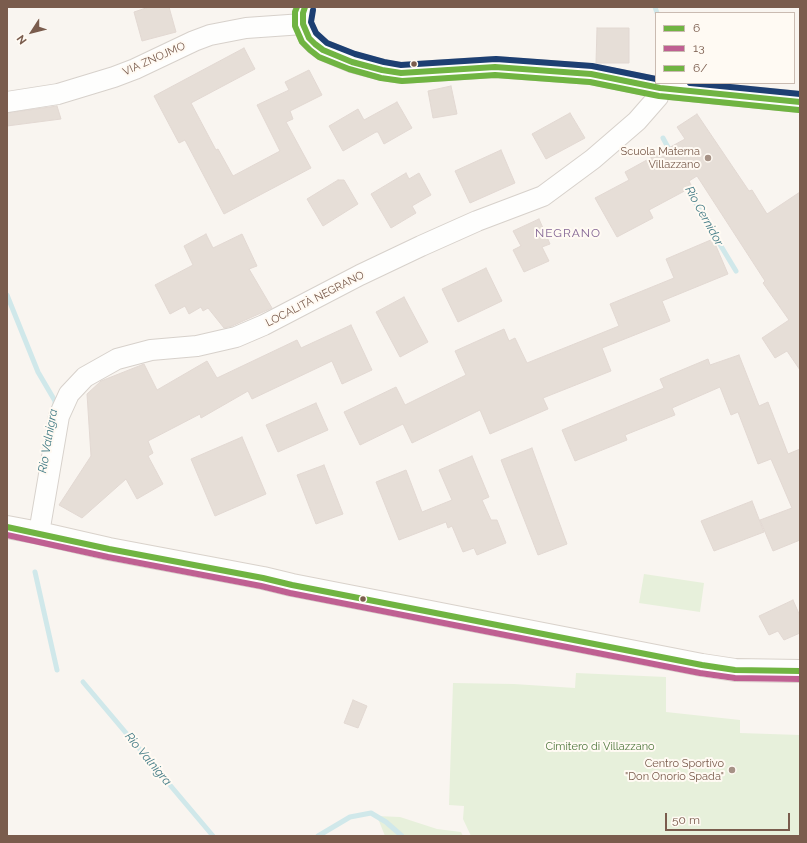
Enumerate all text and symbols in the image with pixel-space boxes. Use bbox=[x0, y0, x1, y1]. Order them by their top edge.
north arrow bbox=[12, 12, 52, 52]
legend bbox=[655, 12, 795, 84]
text: 6 bbox=[693, 21, 700, 35]
text: N bbox=[14, 32, 30, 47]
street label: VIA ZNOJMO bbox=[121, 39, 187, 79]
text: 13 bbox=[693, 41, 705, 55]
unlabelled marker bbox=[409, 59, 419, 69]
text: 6/ bbox=[693, 61, 707, 75]
place label: Scuola Materna Villazzano bbox=[621, 145, 700, 171]
marker: Scuola Materna Villazzano bbox=[703, 153, 713, 163]
water label: Rio Cernidor bbox=[682, 184, 726, 248]
district label: NEGRANO bbox=[535, 226, 601, 240]
street label: LOCALITÀ NEGRANO bbox=[264, 268, 366, 330]
water label: Rio Valnigra bbox=[35, 408, 61, 474]
unlabelled marker bbox=[358, 594, 368, 604]
water label: Rio Valnigra bbox=[122, 730, 174, 788]
park label: Cimitero di Villazzano bbox=[545, 740, 655, 754]
place label: Centro Sportivo "Don Onorio Spada" bbox=[625, 757, 724, 783]
marker: Centro Sportivo "Don Onorio Spada" bbox=[727, 765, 737, 775]
scale bar bbox=[667, 805, 792, 831]
text: 50 m bbox=[672, 813, 700, 827]

